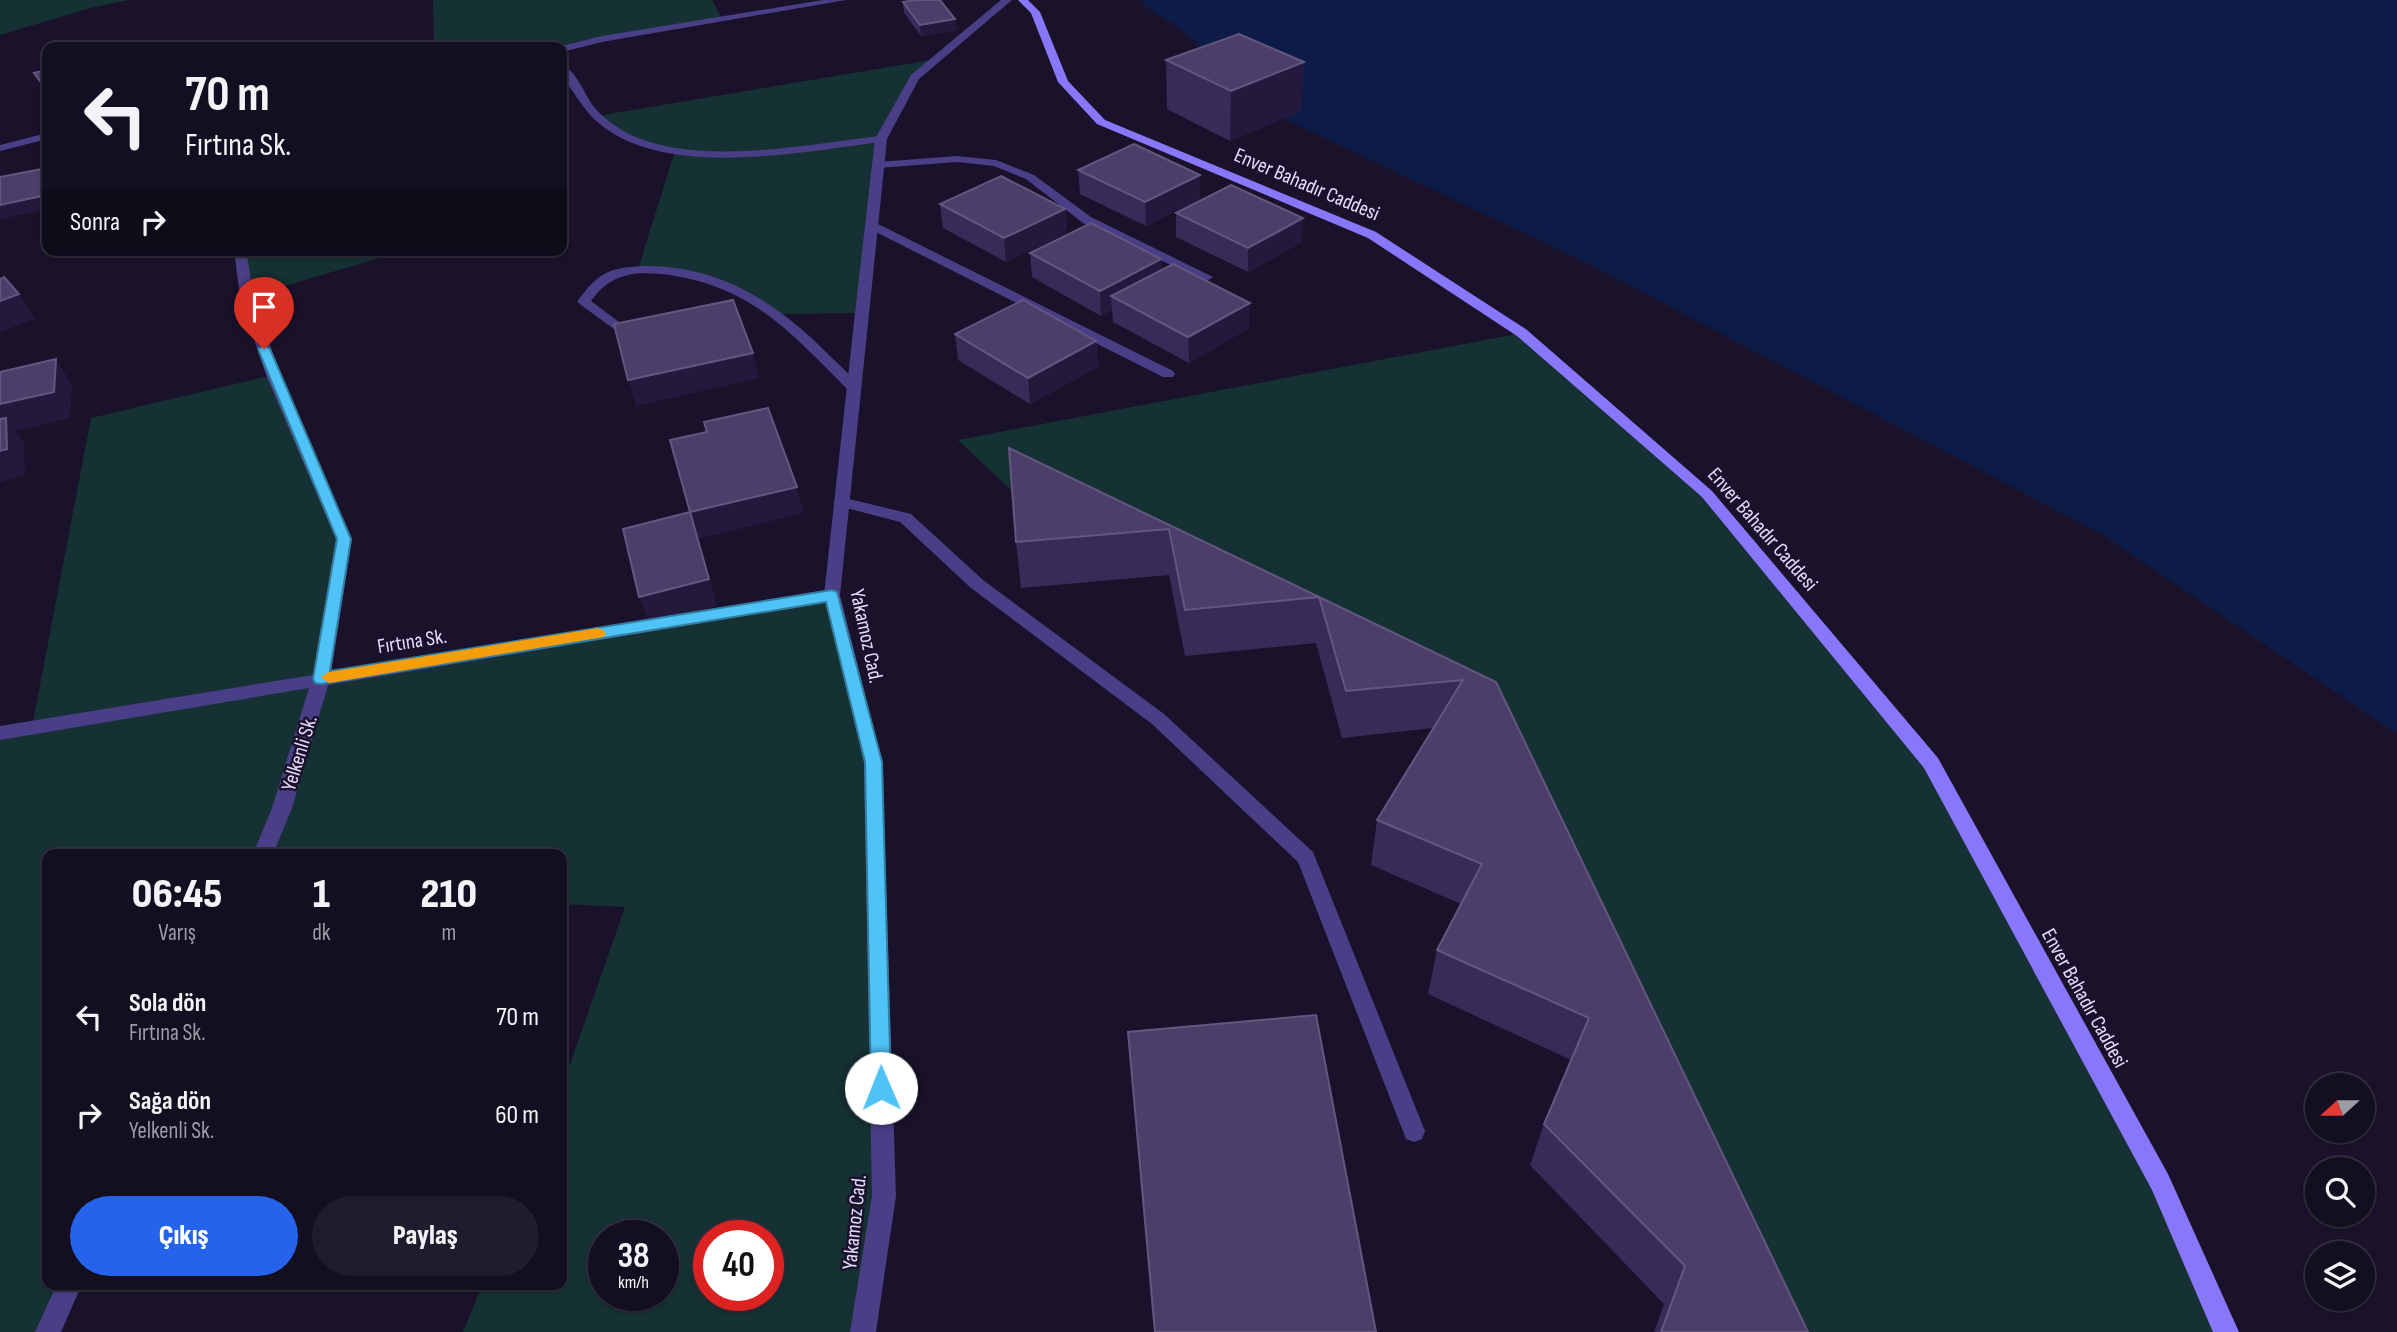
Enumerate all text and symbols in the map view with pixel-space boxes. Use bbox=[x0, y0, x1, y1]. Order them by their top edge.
text: 70 m bbox=[185, 66, 270, 125]
icon: left bbox=[70, 70, 161, 161]
text: Fırtına Sk. bbox=[185, 126, 291, 165]
street label: Enver Bahadır Caddesi bbox=[1230, 143, 1383, 226]
icon: right bbox=[134, 203, 172, 241]
text: Sonra bbox=[70, 207, 120, 238]
pin bbox=[234, 277, 294, 349]
icon: arrive bbox=[245, 288, 283, 326]
street label: Enver Bahadır Caddesi bbox=[1702, 463, 1823, 596]
street label: Yakamoz Cad. bbox=[844, 587, 889, 685]
street label: Fırtına Sk. bbox=[376, 624, 449, 659]
street label: Yelkenli Sk. bbox=[276, 712, 323, 794]
text: 06:45 bbox=[132, 869, 222, 920]
text: 1 bbox=[313, 869, 330, 920]
text: 210 bbox=[420, 869, 477, 920]
text: Varış bbox=[158, 919, 196, 947]
text: dk bbox=[312, 919, 331, 947]
text: m bbox=[441, 919, 456, 947]
street label: Enver Bahadır Caddesi bbox=[2036, 924, 2133, 1072]
text: Sola dön bbox=[129, 988, 206, 1019]
icon: left bbox=[70, 998, 108, 1036]
text: 70 m bbox=[496, 1002, 539, 1033]
text: Fırtına Sk. bbox=[129, 1019, 205, 1047]
position arrow bbox=[844, 1051, 918, 1125]
north arrow bbox=[2305, 1073, 2375, 1143]
map controls bbox=[2305, 1073, 2375, 1311]
text: Sağa dön bbox=[129, 1086, 211, 1117]
icon: right bbox=[70, 1096, 108, 1134]
text: 60 m bbox=[495, 1100, 539, 1131]
text: Yelkenli Sk. bbox=[129, 1117, 214, 1145]
button: search bbox=[2305, 1157, 2375, 1227]
street label: Yakamoz Cad. bbox=[837, 1173, 872, 1271]
button: Çıkış bbox=[70, 1196, 298, 1276]
button: Paylaş bbox=[312, 1196, 539, 1276]
speed limit sign: 40 bbox=[693, 1220, 784, 1311]
text: 38 bbox=[617, 1235, 650, 1278]
button: layers bbox=[2305, 1241, 2375, 1311]
text: km/h bbox=[618, 1272, 649, 1293]

